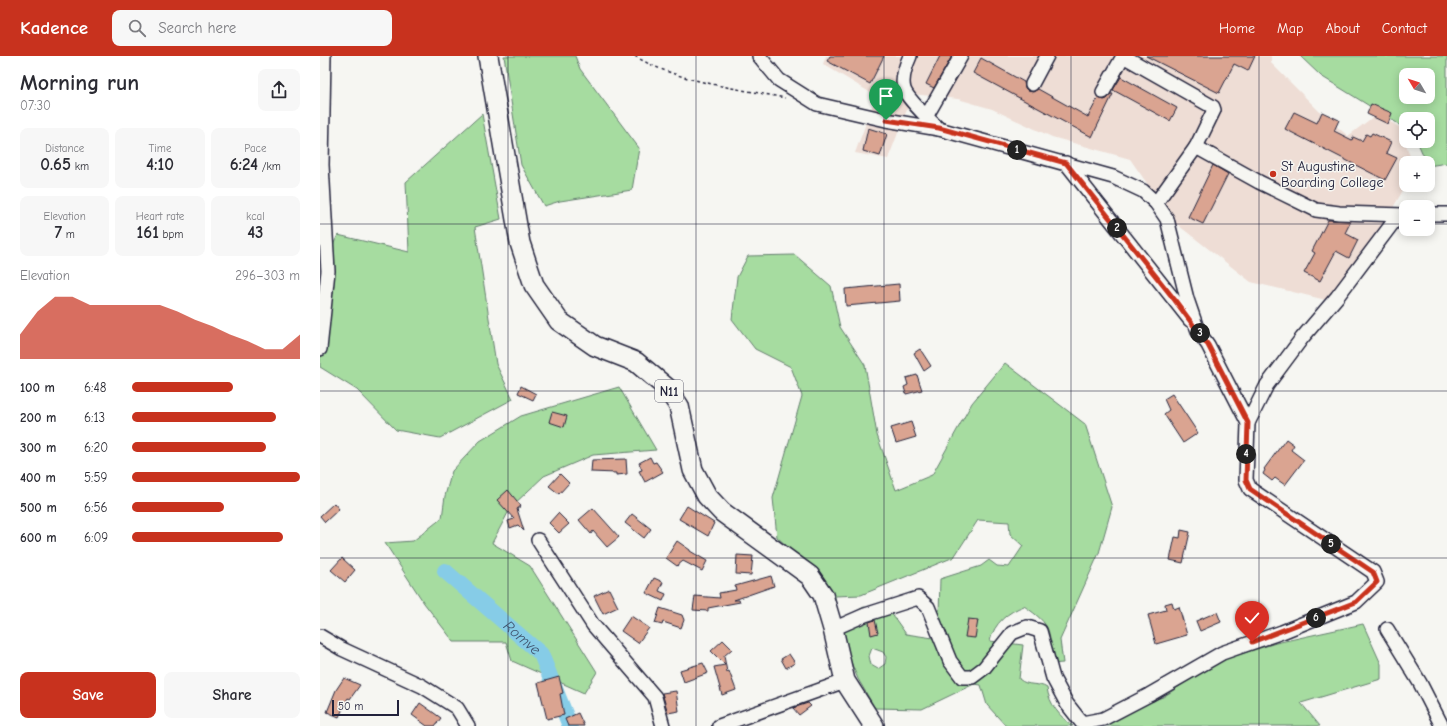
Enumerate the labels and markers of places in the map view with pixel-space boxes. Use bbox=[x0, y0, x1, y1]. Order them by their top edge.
pin bbox=[869, 79, 903, 120]
pin: 1 bbox=[1007, 140, 1027, 160]
place label: St Augustine Boarding College bbox=[1281, 158, 1383, 191]
marker: St Augustine Boarding College bbox=[1268, 169, 1278, 179]
pin: 2 bbox=[1107, 218, 1127, 238]
pin: 3 bbox=[1190, 323, 1210, 343]
pin: 4 bbox=[1236, 444, 1256, 464]
pin: 5 bbox=[1321, 534, 1341, 554]
pin bbox=[1235, 601, 1269, 642]
pin: 6 bbox=[1306, 608, 1326, 628]

